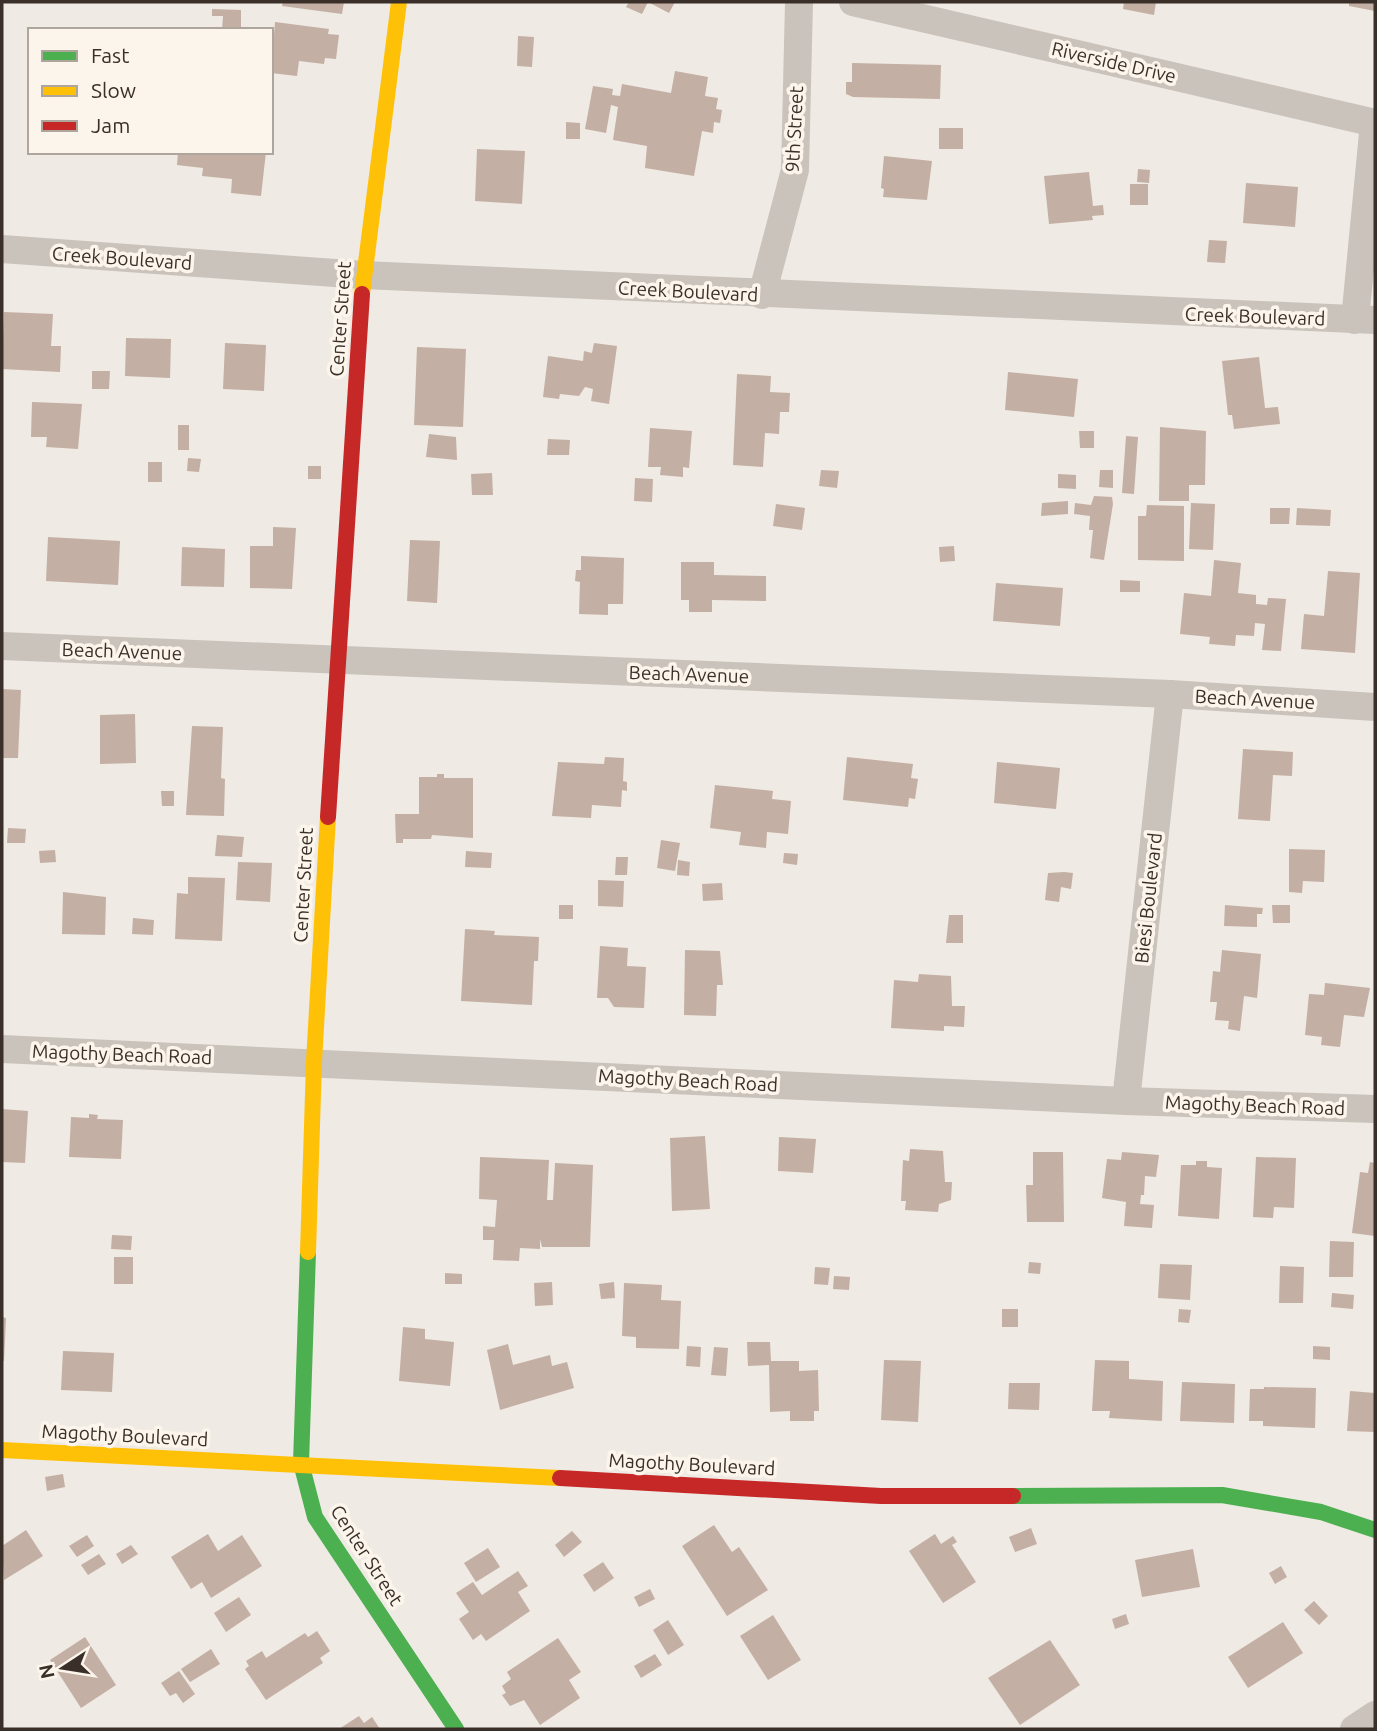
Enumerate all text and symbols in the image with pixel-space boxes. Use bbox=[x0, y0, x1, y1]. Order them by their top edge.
legend bbox=[28, 28, 273, 154]
street label: Riverside Drive bbox=[1050, 37, 1178, 87]
text: Fast bbox=[91, 43, 129, 67]
text: Slow bbox=[91, 78, 136, 102]
street label: 9th Street bbox=[781, 85, 807, 173]
text: Jam bbox=[91, 113, 130, 137]
street label: Creek Boulevard bbox=[51, 242, 193, 274]
street label: Center Street bbox=[325, 260, 355, 377]
street label: Creek Boulevard bbox=[617, 276, 759, 306]
street label: Creek Boulevard bbox=[1184, 303, 1326, 329]
street label: Beach Avenue bbox=[61, 638, 183, 664]
street label: Beach Avenue bbox=[628, 661, 750, 687]
street label: Beach Avenue bbox=[1194, 685, 1316, 713]
street label: Center Street bbox=[289, 826, 317, 943]
street label: Biesi Boulevard bbox=[1130, 832, 1166, 964]
street label: Magothy Beach Road bbox=[32, 1040, 212, 1068]
street label: Magothy Beach Road bbox=[597, 1064, 779, 1096]
street label: Magothy Beach Road bbox=[1165, 1091, 1345, 1119]
street label: Magothy Boulevard bbox=[41, 1420, 209, 1450]
street label: Magothy Boulevard bbox=[608, 1449, 776, 1479]
street label: Center Street bbox=[326, 1501, 408, 1610]
north arrow bbox=[28, 1633, 98, 1703]
text: N bbox=[34, 1662, 59, 1681]

